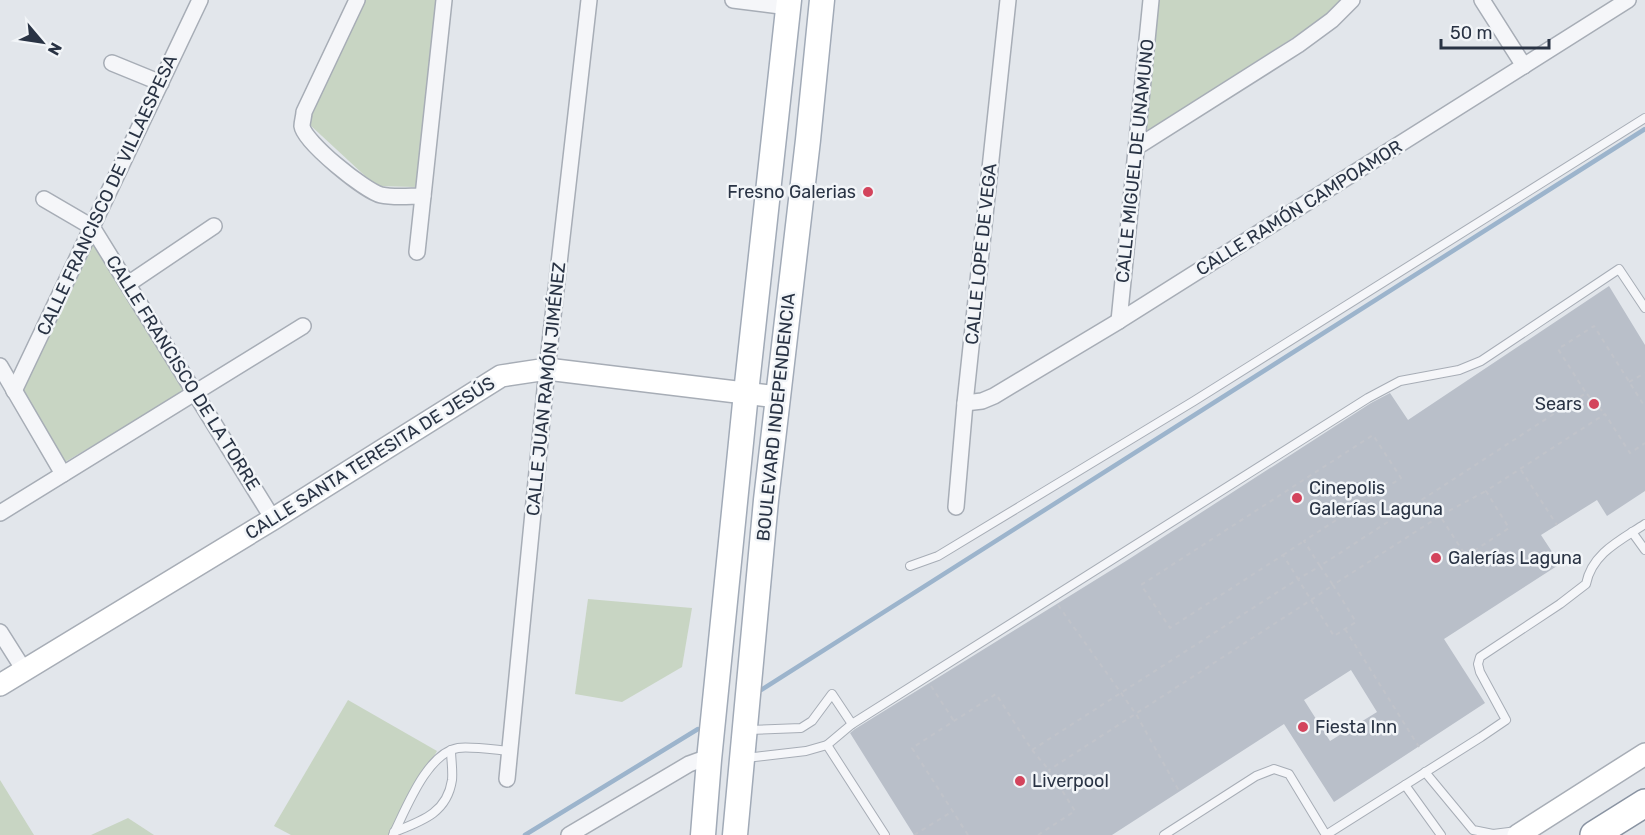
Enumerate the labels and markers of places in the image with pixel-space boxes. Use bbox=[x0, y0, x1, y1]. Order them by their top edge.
place label: Fresno Galerias bbox=[727, 181, 856, 203]
marker: Fresno Galerias bbox=[861, 185, 875, 199]
place label: Sears bbox=[1535, 393, 1582, 415]
marker: Sears bbox=[1587, 397, 1601, 411]
place label: Cinepolis Galerías Laguna bbox=[1309, 477, 1443, 520]
marker: Cinepolis Galerías Laguna bbox=[1290, 491, 1304, 505]
place label: Galerías Laguna bbox=[1448, 547, 1582, 569]
marker: Galerías Laguna bbox=[1429, 551, 1443, 565]
place label: Fiesta Inn bbox=[1315, 716, 1397, 738]
marker: Fiesta Inn bbox=[1296, 720, 1310, 734]
place label: Liverpool bbox=[1032, 770, 1109, 792]
marker: Liverpool bbox=[1013, 774, 1027, 788]

